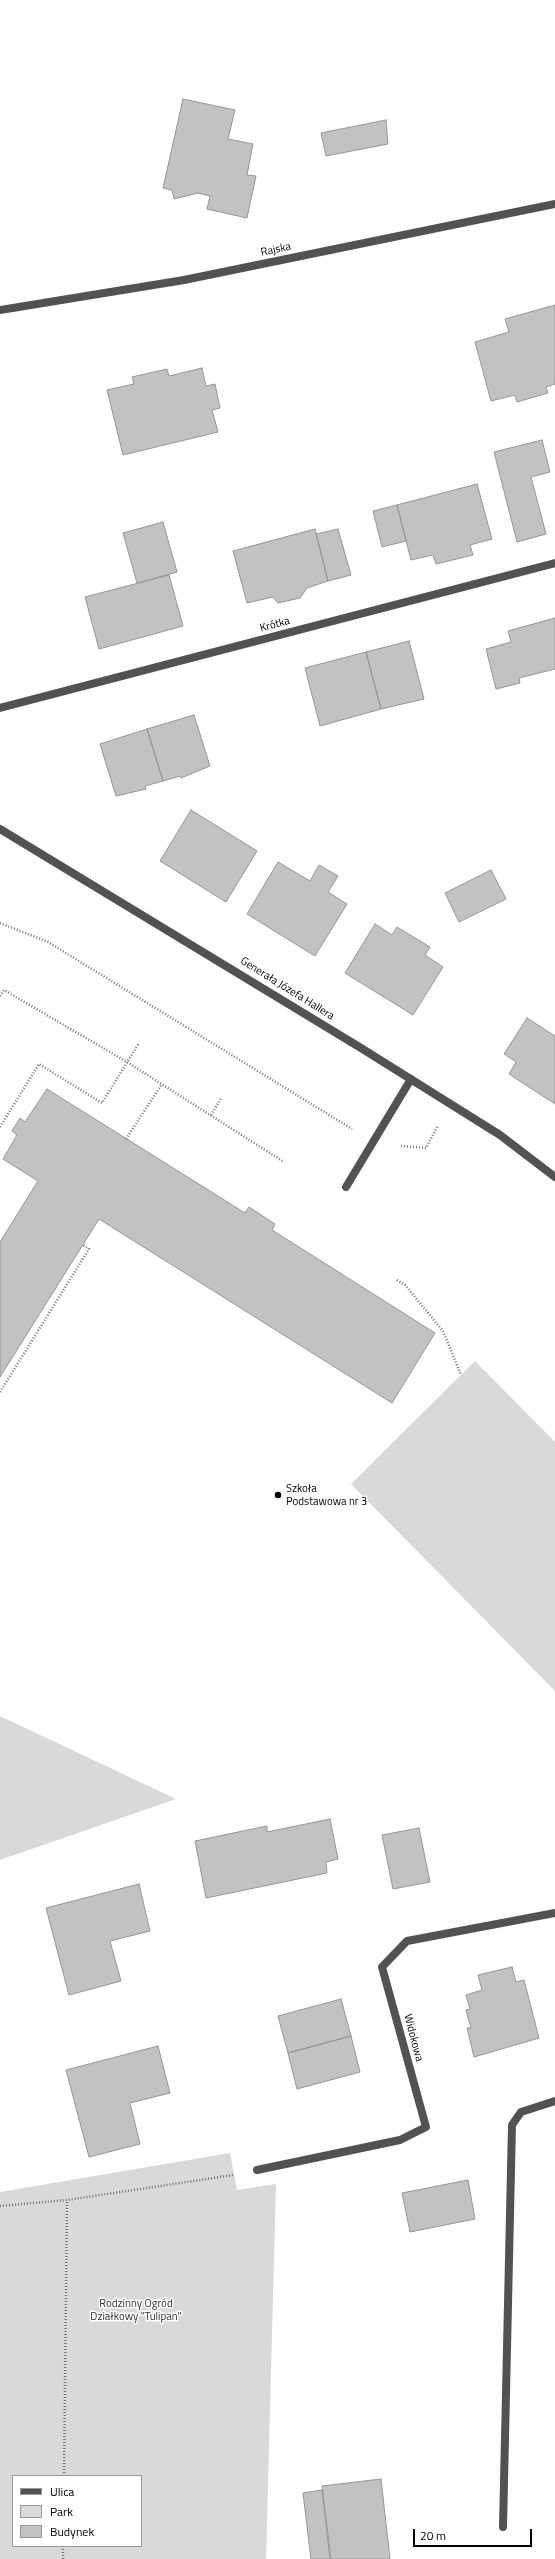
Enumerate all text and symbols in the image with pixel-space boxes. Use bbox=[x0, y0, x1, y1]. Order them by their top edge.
street label: Rajska bbox=[260, 240, 292, 260]
street label: Krótka bbox=[259, 615, 291, 635]
street label: Generała Józefa Hallera bbox=[238, 955, 336, 1023]
place label: Szkoła Podstawowa nr 3 bbox=[286, 1482, 367, 1508]
marker: Szkoła Podstawowa nr 3 bbox=[273, 1490, 283, 1500]
street label: Widokowa bbox=[400, 2013, 426, 2063]
park label: Rodzinny Ogród Działkowy "Tulipan" bbox=[90, 2297, 182, 2323]
legend bbox=[12, 2475, 142, 2547]
text: Ulica bbox=[50, 2482, 74, 2501]
text: Park bbox=[50, 2502, 73, 2521]
scale bar bbox=[415, 2521, 534, 2547]
text: Budynek bbox=[50, 2522, 94, 2541]
text: 20 m bbox=[420, 2526, 446, 2545]

